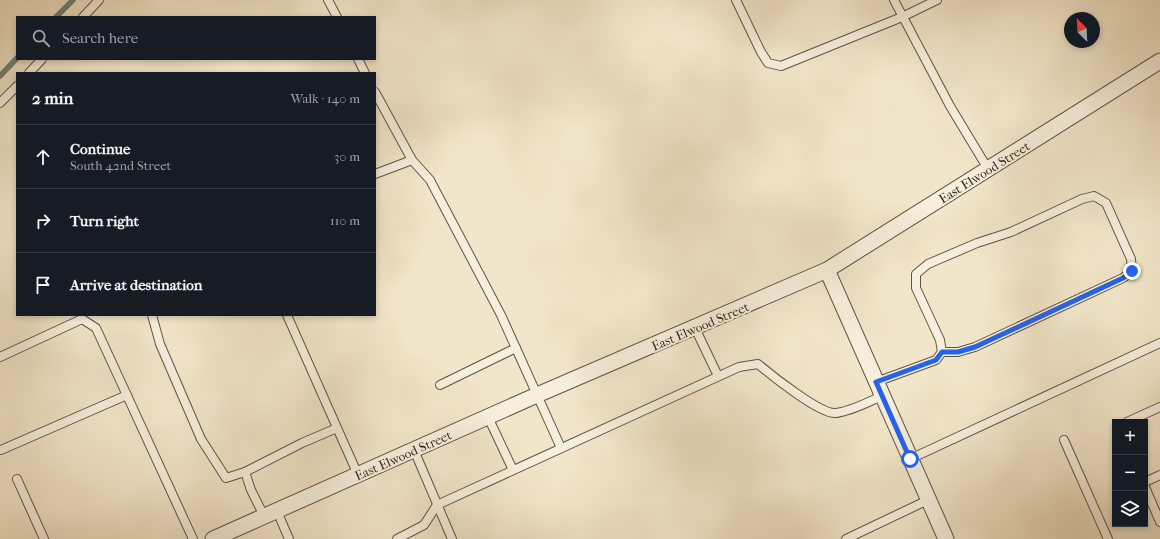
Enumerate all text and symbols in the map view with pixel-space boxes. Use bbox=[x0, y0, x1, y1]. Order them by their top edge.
north arrow bbox=[1064, 12, 1100, 48]
search box bbox=[16, 16, 376, 60]
icon: search bbox=[30, 27, 52, 49]
text: Search here bbox=[62, 29, 138, 47]
text: 2 min bbox=[32, 88, 73, 108]
text: Walk · 140 m bbox=[291, 91, 360, 106]
street label: East Elwood Street bbox=[936, 138, 1033, 206]
text: Continue bbox=[70, 140, 130, 158]
icon: ahead bbox=[32, 146, 54, 168]
text: 30 m bbox=[334, 149, 360, 164]
text: South 42nd Street bbox=[70, 158, 171, 173]
icon: right bbox=[32, 210, 54, 232]
text: Turn right bbox=[70, 212, 139, 230]
text: 110 m bbox=[330, 213, 360, 228]
route end bbox=[1123, 262, 1141, 280]
icon: arrive bbox=[32, 274, 54, 296]
text: Arrive at destination bbox=[70, 276, 202, 294]
street label: East Elwood Street bbox=[649, 299, 751, 354]
map controls bbox=[1112, 419, 1148, 527]
button: + bbox=[1112, 419, 1148, 455]
street label: East Elwood Street bbox=[352, 427, 454, 484]
route start bbox=[901, 450, 919, 468]
button: − bbox=[1112, 455, 1148, 491]
button: layers bbox=[1112, 491, 1148, 527]

